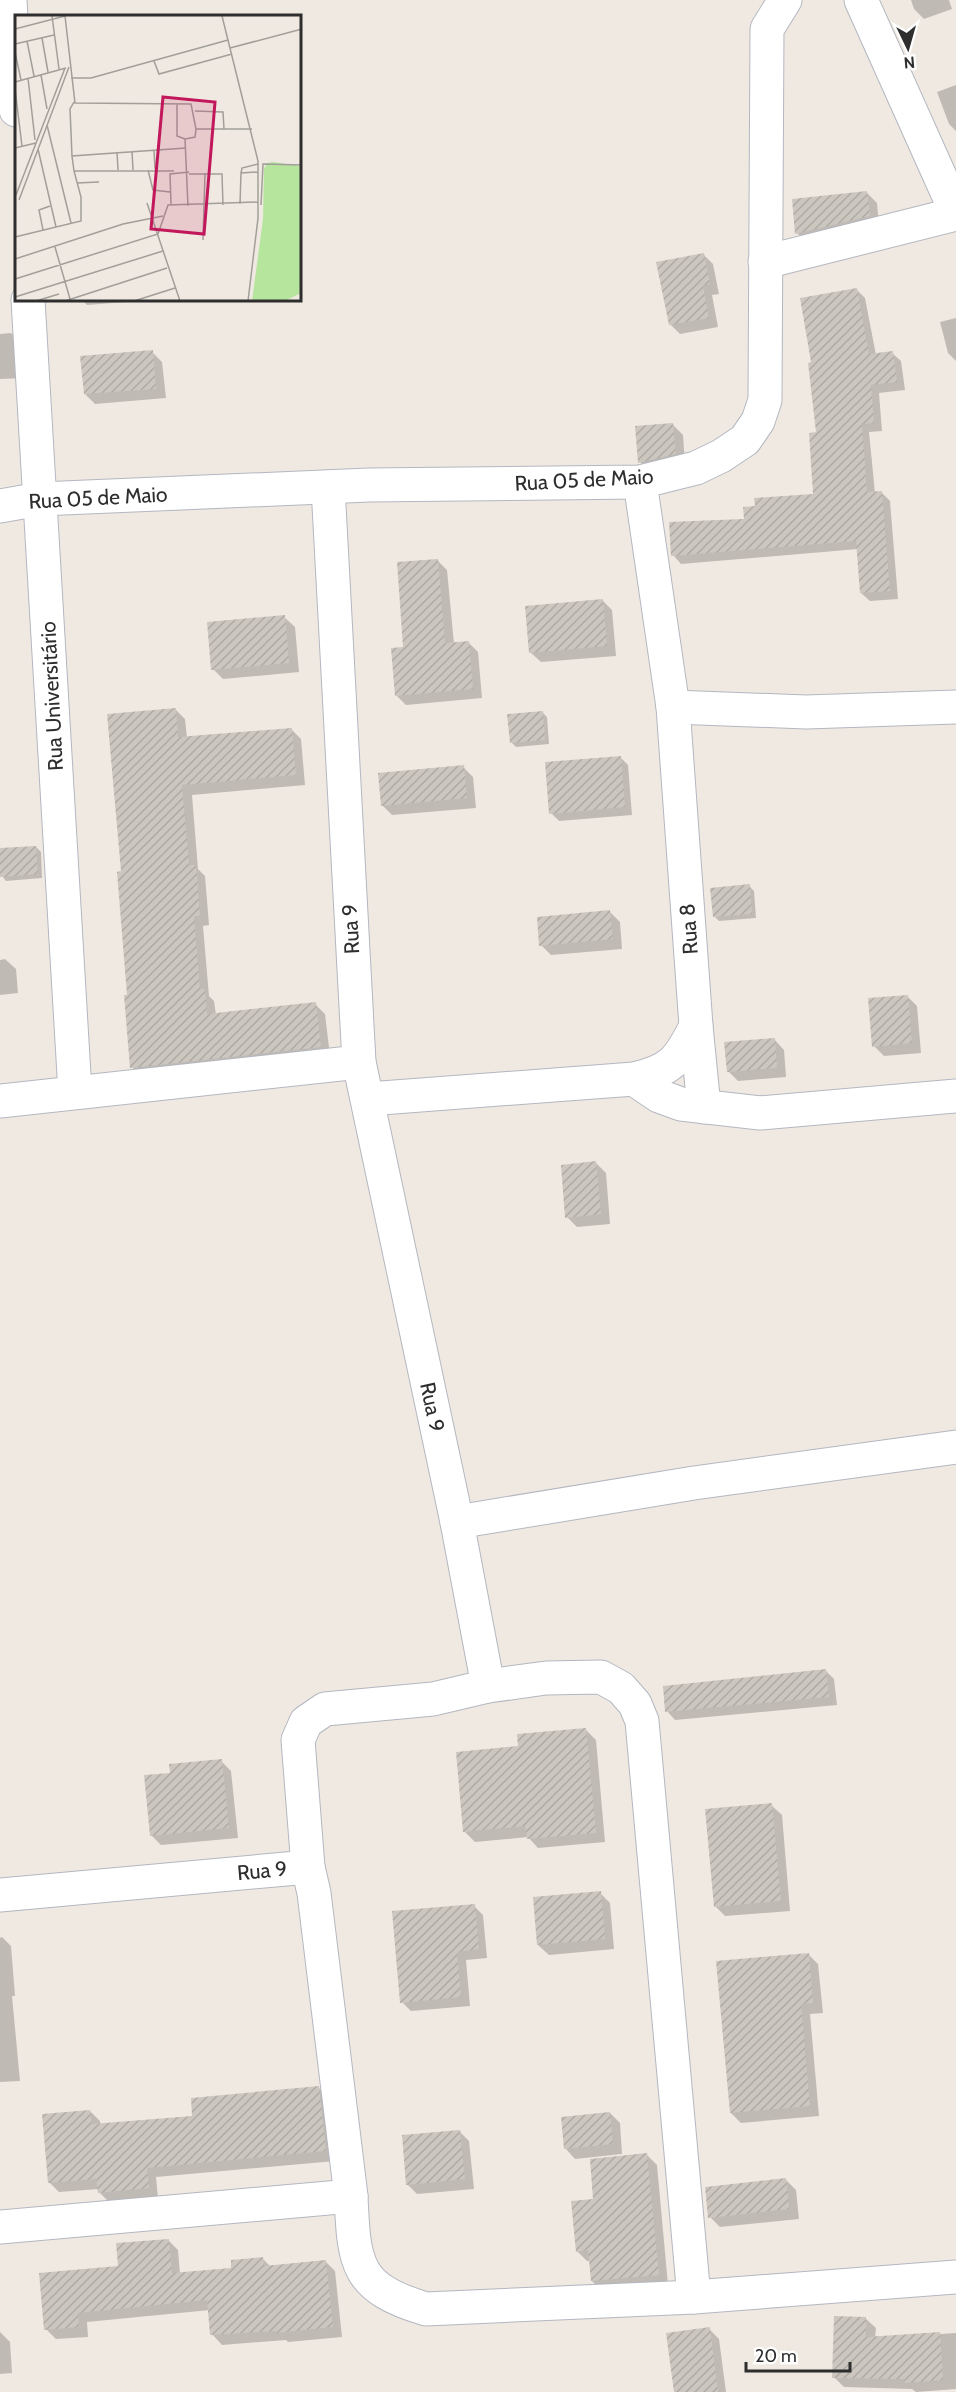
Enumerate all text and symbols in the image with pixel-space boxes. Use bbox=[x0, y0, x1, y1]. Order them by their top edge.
inset map bbox=[15, 15, 302, 302]
north arrow bbox=[878, 18, 938, 78]
text: N bbox=[903, 52, 916, 72]
street label: Rua 05 de Maio bbox=[514, 463, 654, 496]
street label: Rua 05 de Maio bbox=[28, 481, 168, 514]
street label: Rua Universitário bbox=[35, 621, 68, 771]
street label: Rua 9 bbox=[337, 903, 364, 955]
street label: Rua 8 bbox=[674, 903, 703, 955]
street label: Rua 9 bbox=[415, 1380, 450, 1434]
street label: Rua 9 bbox=[236, 1856, 288, 1885]
scale bar bbox=[746, 2335, 850, 2373]
text: 20 m bbox=[755, 2345, 797, 2367]

